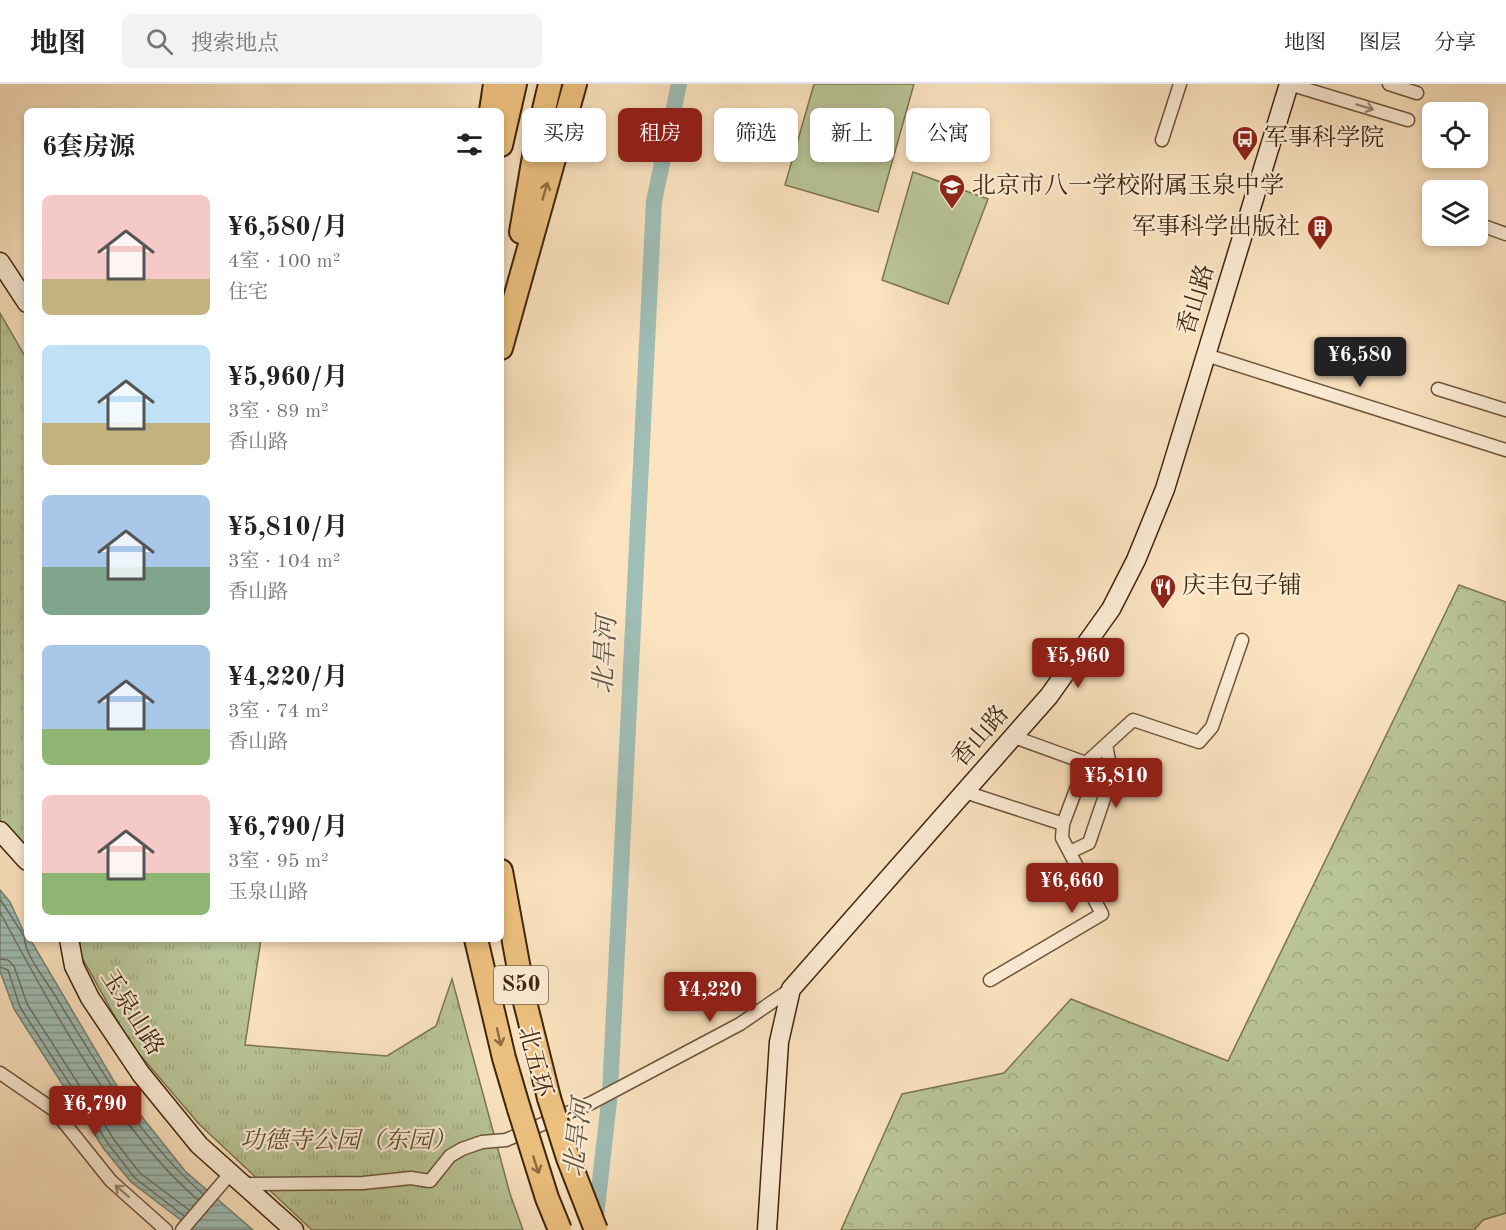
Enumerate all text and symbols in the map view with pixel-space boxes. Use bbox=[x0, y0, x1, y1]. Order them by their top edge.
search box bbox=[122, 14, 542, 68]
icon: search bbox=[143, 25, 176, 58]
text: 地图 bbox=[30, 31, 86, 59]
text: 搜索地点 bbox=[191, 33, 279, 55]
text: 地图 bbox=[1284, 33, 1326, 54]
text: 图层 bbox=[1359, 33, 1401, 54]
text: 分享 bbox=[1434, 33, 1476, 54]
one-way arrow bbox=[1355, 102, 1374, 113]
map controls bbox=[1422, 102, 1488, 246]
button: locate bbox=[1422, 102, 1488, 168]
chip: 买房 bbox=[522, 108, 606, 162]
chip: 租房 bbox=[618, 108, 702, 162]
chip: 筛选 bbox=[714, 108, 798, 162]
chip: 新上 bbox=[810, 108, 894, 162]
chip: 公寓 bbox=[906, 108, 990, 162]
bus stop icon: 军事科学院 bbox=[1230, 124, 1260, 162]
place label: 军事科学院 bbox=[1264, 124, 1384, 151]
icon: filters bbox=[453, 128, 486, 161]
text: 6套房源 bbox=[42, 135, 135, 161]
school or university icon: 北京市八一学校附属玉泉中学 bbox=[937, 172, 967, 210]
place label: 北京市八一学校附属玉泉中学 bbox=[972, 172, 1284, 199]
button: layers bbox=[1422, 180, 1488, 246]
one-way arrow bbox=[540, 182, 551, 201]
place label: 军事科学出版社 bbox=[1132, 213, 1300, 240]
building icon: 军事科学出版社 bbox=[1305, 213, 1335, 251]
text: ¥6,580/月 bbox=[228, 215, 348, 241]
icon: home bbox=[90, 219, 162, 291]
text: 4室 · 100 m² bbox=[228, 252, 340, 272]
street label: 香山路 bbox=[1172, 261, 1219, 338]
text: 住宅 bbox=[228, 283, 268, 303]
pin: ¥6,580 bbox=[1311, 337, 1409, 388]
text: ¥6,580 bbox=[1328, 346, 1392, 366]
text: ¥5,960/月 bbox=[228, 365, 348, 391]
icon: home bbox=[90, 369, 162, 441]
text: 3室 · 89 m² bbox=[228, 402, 329, 422]
text: 香山路 bbox=[228, 433, 288, 453]
text: ¥5,810/月 bbox=[228, 515, 348, 541]
icon: home bbox=[90, 519, 162, 591]
text: 3室 · 104 m² bbox=[228, 552, 340, 572]
restaurant icon: 庆丰包子铺 bbox=[1148, 572, 1178, 610]
place label: 庆丰包子铺 bbox=[1182, 572, 1302, 599]
text: 香山路 bbox=[228, 583, 288, 603]
water label: 北旱河 bbox=[589, 611, 621, 695]
pin: ¥5,960 bbox=[1029, 638, 1127, 689]
text: ¥5,960 bbox=[1046, 647, 1110, 667]
text: ¥4,220/月 bbox=[228, 665, 348, 691]
icon: home bbox=[90, 669, 162, 741]
street label: 香山路 bbox=[946, 700, 1014, 772]
text: 3室 · 74 m² bbox=[228, 702, 329, 722]
text: 香山路 bbox=[228, 733, 288, 753]
pin: ¥5,810 bbox=[1067, 758, 1165, 809]
text: ¥5,810 bbox=[1084, 767, 1148, 787]
text: ¥6,790/月 bbox=[228, 815, 348, 841]
icon: home bbox=[90, 819, 162, 891]
text: 3室 · 95 m² bbox=[228, 852, 329, 872]
pin: ¥6,660 bbox=[1023, 863, 1121, 914]
text: ¥6,660 bbox=[1040, 872, 1104, 892]
text: 玉泉山路 bbox=[228, 883, 308, 903]
street label: 玉泉山路 bbox=[95, 964, 169, 1060]
road number: S50 bbox=[494, 966, 548, 1004]
pin: ¥4,220 bbox=[661, 972, 759, 1023]
text: ¥4,220 bbox=[678, 981, 742, 1001]
street label: 北五环 bbox=[513, 1024, 557, 1100]
one-way arrow bbox=[493, 1027, 505, 1046]
pin: ¥6,790 bbox=[46, 1086, 144, 1137]
water label: 北旱河 bbox=[559, 1094, 597, 1178]
text: ¥6,790 bbox=[63, 1095, 127, 1115]
park label: 功德寺公园（东园） bbox=[240, 1127, 456, 1154]
one-way arrow bbox=[532, 1155, 543, 1174]
one-way arrow bbox=[114, 1185, 130, 1198]

